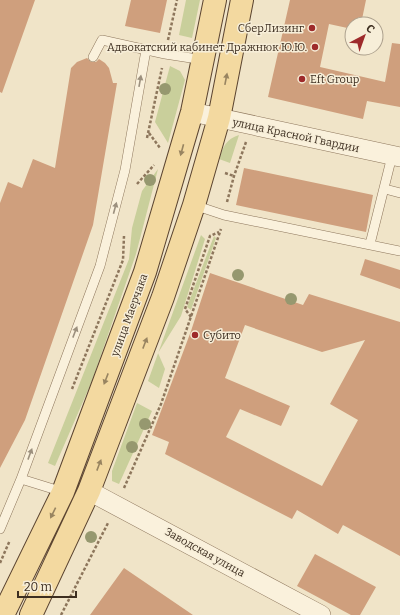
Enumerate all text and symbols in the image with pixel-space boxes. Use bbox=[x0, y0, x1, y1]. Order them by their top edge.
north arrow bbox=[344, 16, 384, 56]
place label: СберЛизинг bbox=[238, 22, 305, 35]
text: С bbox=[363, 22, 377, 36]
marker: СберЛизинг bbox=[307, 23, 317, 33]
place label: Адвокатский кабинет Дражнюк Ю.Ю. bbox=[107, 41, 307, 54]
marker: Адвокатский кабинет Дражнюк Ю.Ю. bbox=[310, 42, 320, 52]
one-way arrow bbox=[224, 73, 230, 86]
place label: Eft Group bbox=[310, 73, 360, 86]
marker: Eft Group bbox=[297, 74, 307, 84]
one-way arrow bbox=[138, 75, 144, 87]
street label: улица Красной Гвардии bbox=[230, 115, 360, 155]
one-way arrow bbox=[179, 144, 185, 156]
one-way arrow bbox=[112, 202, 118, 214]
street label: улица Маерчака bbox=[108, 272, 150, 359]
one-way arrow bbox=[72, 326, 78, 338]
place label: Субито bbox=[203, 329, 241, 342]
marker: Субито bbox=[190, 330, 200, 340]
one-way arrow bbox=[143, 337, 149, 349]
one-way arrow bbox=[102, 373, 108, 385]
one-way arrow bbox=[28, 448, 34, 460]
one-way arrow bbox=[97, 458, 103, 470]
one-way arrow bbox=[50, 507, 56, 519]
street label: Заводская улица bbox=[163, 525, 247, 580]
scale bar bbox=[18, 573, 76, 599]
text: 20 m bbox=[24, 580, 53, 594]

